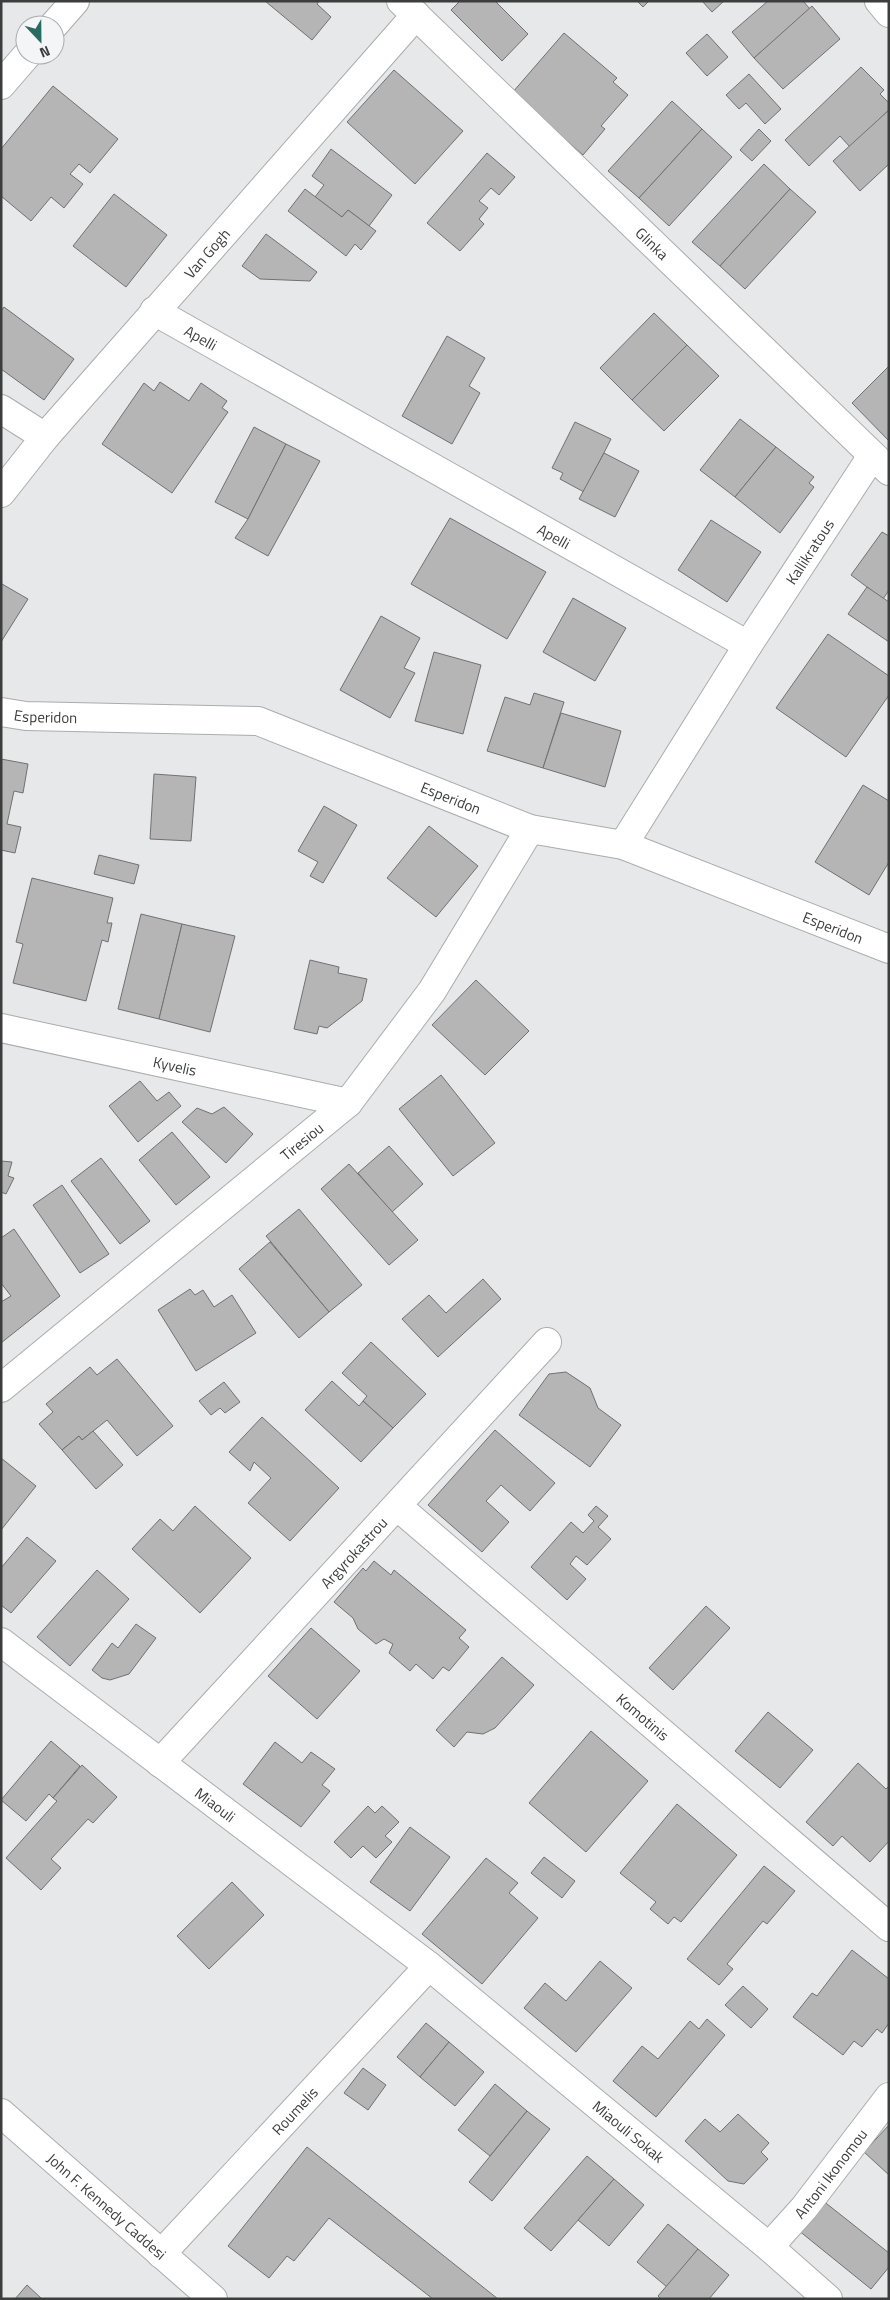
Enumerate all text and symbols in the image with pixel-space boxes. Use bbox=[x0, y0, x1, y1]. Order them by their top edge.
north arrow bbox=[15, 15, 65, 65]
text: N bbox=[37, 41, 53, 64]
street label: Glinka bbox=[630, 221, 675, 265]
street label: Van Gogh bbox=[178, 223, 235, 283]
street label: Apelli bbox=[180, 319, 222, 356]
street label: Kallikratous bbox=[779, 514, 839, 589]
street label: Apelli bbox=[533, 517, 575, 554]
street label: Esperidon bbox=[12, 703, 78, 729]
street label: Esperidon bbox=[417, 775, 485, 820]
street label: Esperidon bbox=[800, 905, 867, 949]
street label: Kyvelis bbox=[151, 1050, 199, 1081]
street label: Tiresiou bbox=[275, 1116, 328, 1166]
street label: Argyrokastrou bbox=[315, 1512, 392, 1593]
street label: Komotinis bbox=[612, 1687, 675, 1746]
street label: Miaouli bbox=[190, 1781, 241, 1827]
street label: Roumelis bbox=[266, 2081, 323, 2140]
street label: Miaouli Sokak bbox=[588, 2094, 670, 2168]
street label: Antoni Ikonomou bbox=[789, 2124, 872, 2223]
street label: John F. Kennedy Caddesi bbox=[42, 2147, 172, 2265]

